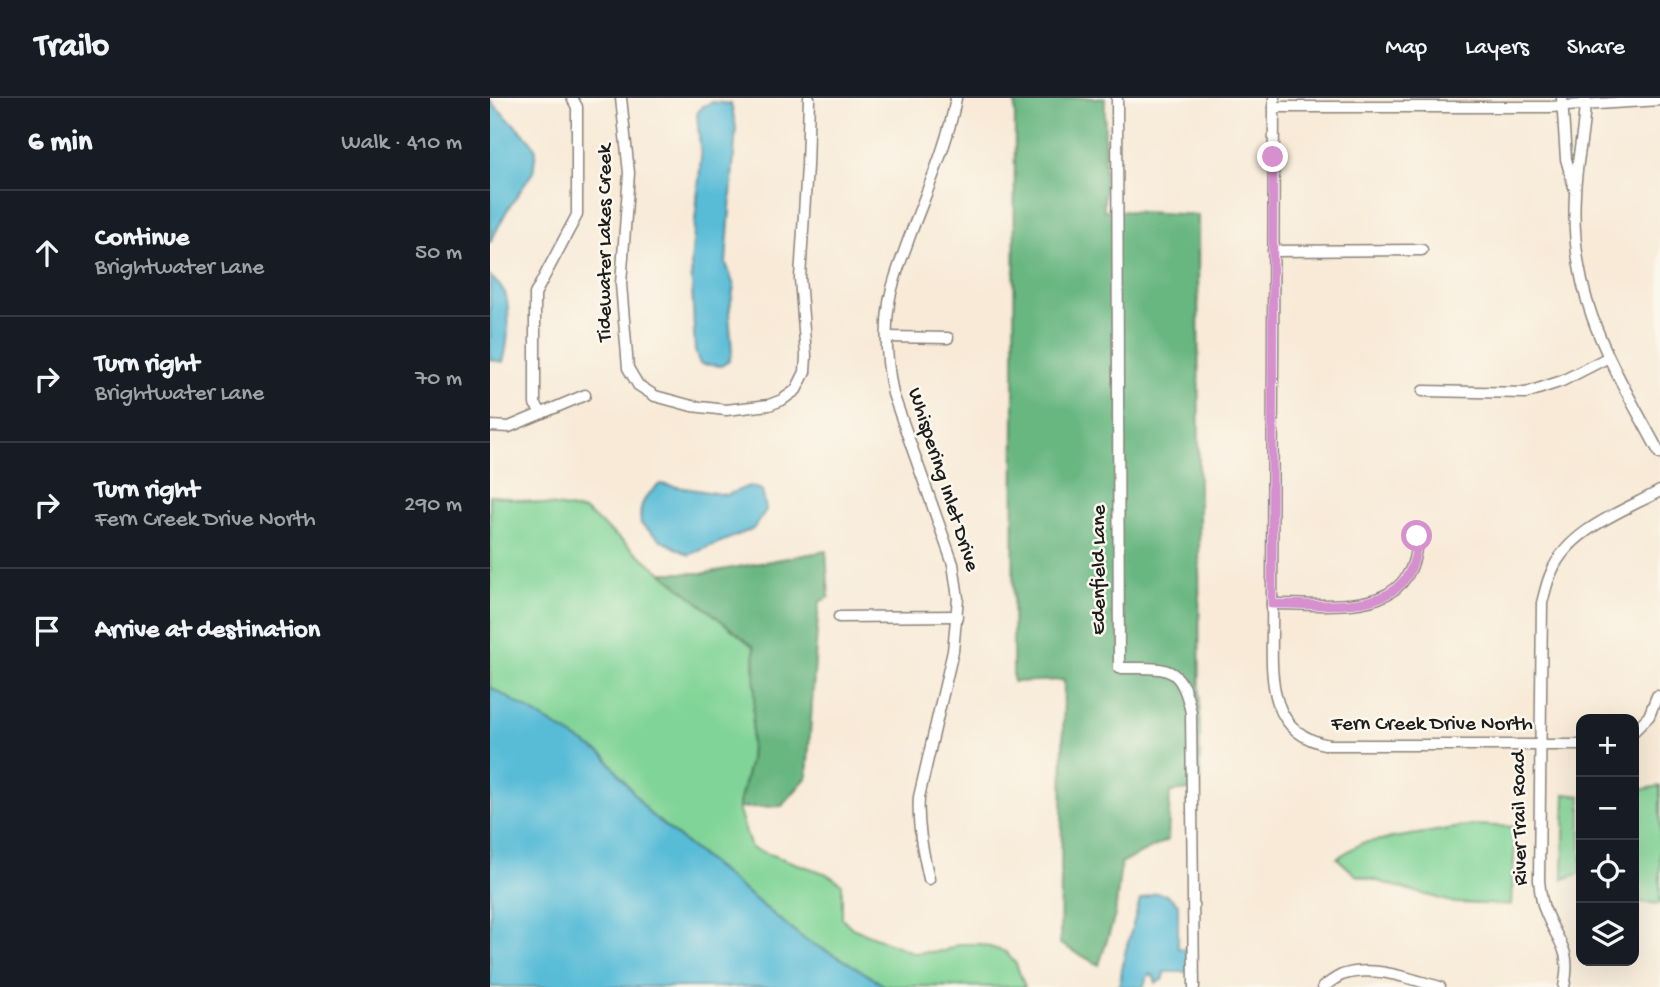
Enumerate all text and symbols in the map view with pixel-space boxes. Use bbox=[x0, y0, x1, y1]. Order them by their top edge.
text: Trailo bbox=[35, 29, 109, 67]
text: Map bbox=[1385, 34, 1427, 63]
text: Layers bbox=[1465, 34, 1529, 63]
text: Share bbox=[1567, 34, 1625, 63]
text: 6 min bbox=[28, 126, 92, 161]
text: Walk · 410 m bbox=[341, 130, 462, 157]
route end bbox=[1257, 141, 1288, 172]
street label: Tidewater Lakes Creek bbox=[594, 142, 619, 343]
text: Continue bbox=[95, 224, 189, 255]
icon: ahead bbox=[28, 234, 66, 272]
text: 50 m bbox=[415, 240, 462, 267]
text: Brightwater Lane bbox=[95, 255, 264, 282]
text: Turn right bbox=[95, 350, 199, 381]
icon: right bbox=[28, 360, 66, 398]
text: 70 m bbox=[415, 366, 462, 393]
text: Brightwater Lane bbox=[95, 381, 264, 408]
street label: Whispering Inlet Drive bbox=[901, 385, 984, 576]
text: Turn right bbox=[95, 476, 199, 507]
icon: right bbox=[28, 486, 66, 524]
text: 290 m bbox=[404, 492, 462, 519]
street label: Edenfield Lane bbox=[1088, 504, 1113, 635]
text: Fern Creek Drive North bbox=[95, 507, 316, 534]
route start bbox=[1401, 520, 1432, 551]
icon: arrive bbox=[28, 612, 66, 650]
text: Arrive at destination bbox=[95, 616, 320, 647]
street label: Fern Creek Drive North bbox=[1330, 713, 1533, 738]
map controls bbox=[1576, 714, 1639, 966]
button: + bbox=[1576, 714, 1639, 777]
street label: River Trail Road bbox=[1507, 748, 1535, 886]
button: − bbox=[1576, 777, 1639, 840]
button: locate bbox=[1576, 840, 1639, 903]
button: layers bbox=[1576, 903, 1639, 966]

